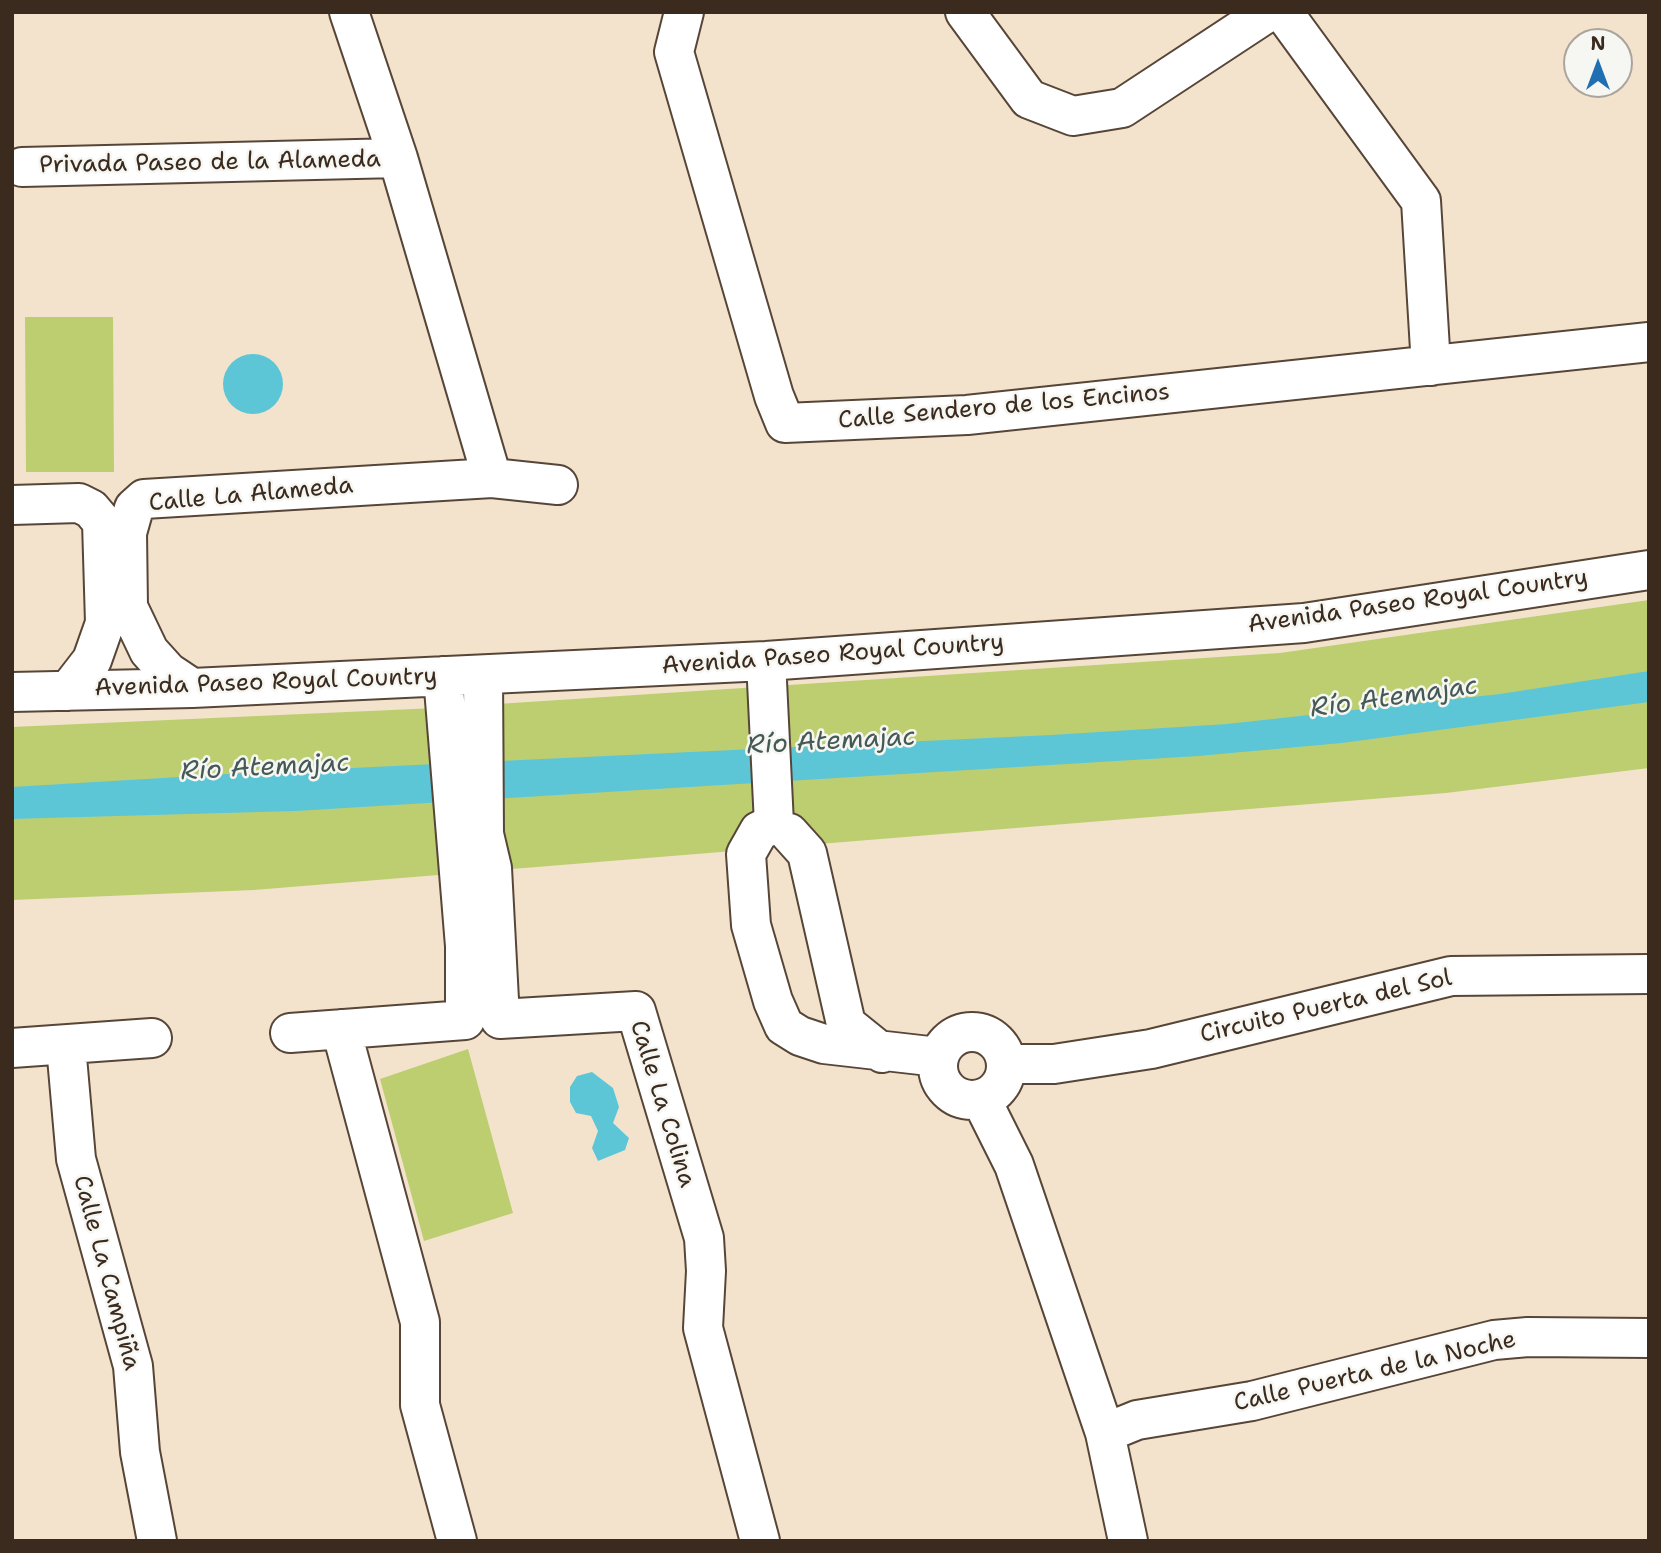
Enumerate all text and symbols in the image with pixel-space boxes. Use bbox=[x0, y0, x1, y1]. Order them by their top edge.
north arrow bbox=[1563, 28, 1633, 98]
text: N bbox=[1590, 31, 1606, 56]
street label: Privada Paseo de la Alameda bbox=[39, 146, 381, 180]
street label: Calle Sendero de los Encinos bbox=[837, 378, 1171, 436]
street label: Calle La Alameda bbox=[148, 472, 354, 518]
street label: Avenida Paseo Royal Country bbox=[1246, 564, 1590, 640]
street label: Avenida Paseo Royal Country bbox=[661, 629, 1005, 681]
street label: Avenida Paseo Royal Country bbox=[94, 663, 438, 703]
water label: Río Atemajac bbox=[1308, 671, 1480, 725]
water label: Río Atemajac bbox=[746, 722, 916, 762]
water label: Río Atemajac bbox=[180, 748, 350, 788]
street label: Circuito Puerta del Sol bbox=[1197, 964, 1455, 1050]
street label: Calle La Colina bbox=[623, 1017, 701, 1191]
street label: Calle La Campiña bbox=[66, 1172, 146, 1374]
street label: Calle Puerta de la Noche bbox=[1231, 1326, 1519, 1418]

